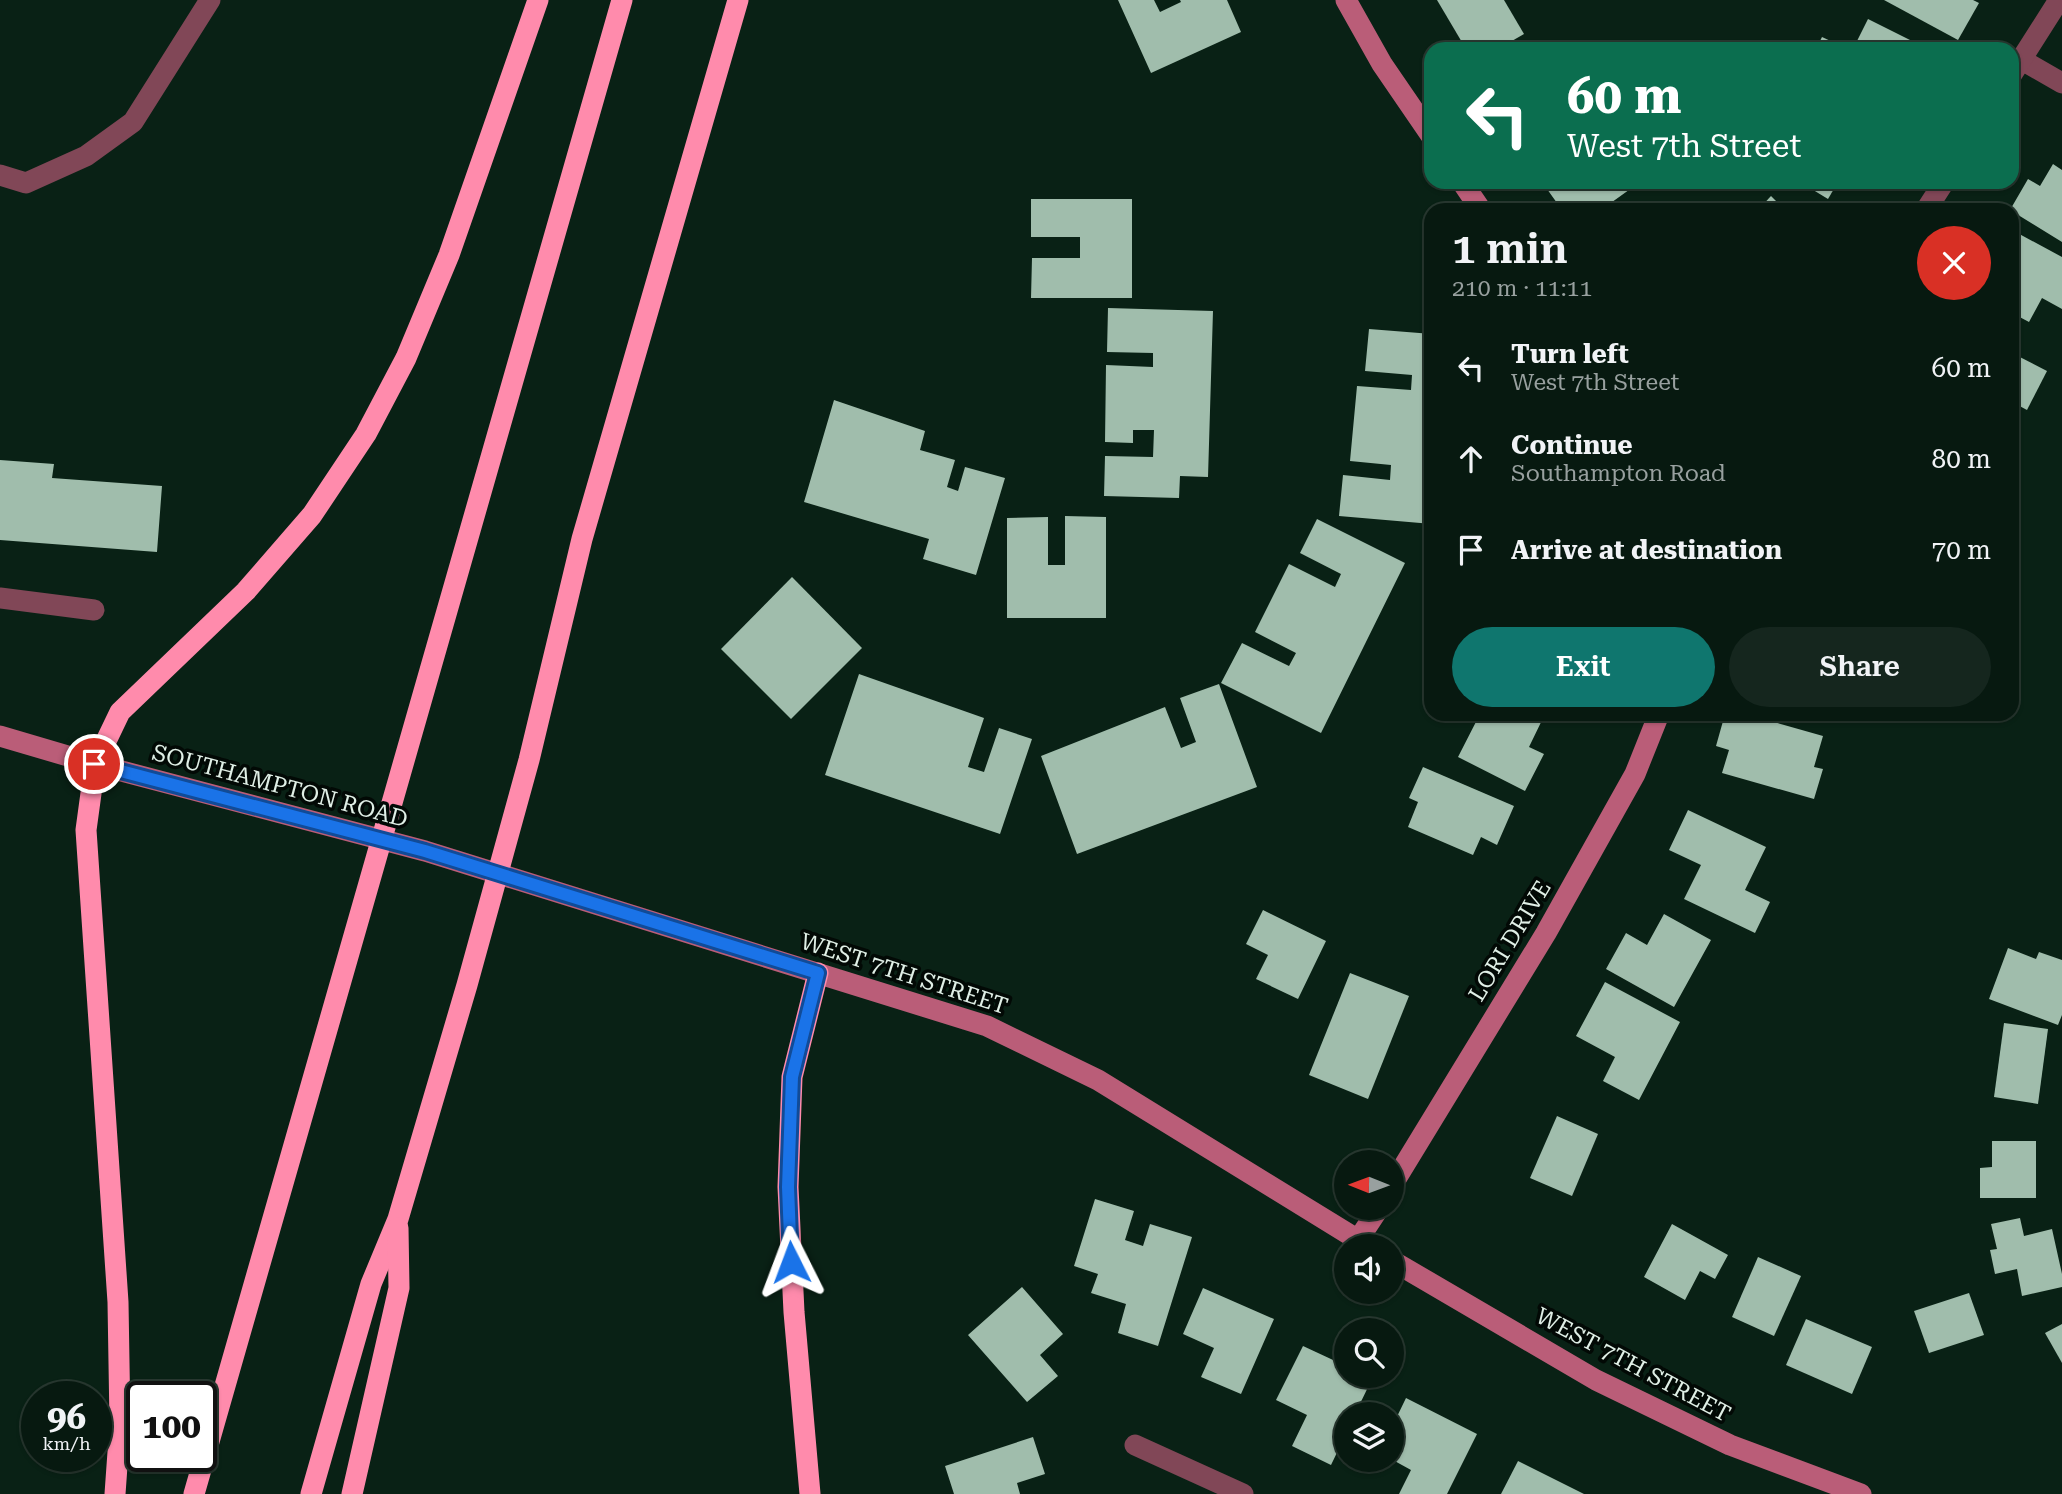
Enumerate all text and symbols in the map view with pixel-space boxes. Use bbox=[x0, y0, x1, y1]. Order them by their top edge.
text: 60 m bbox=[1567, 68, 1682, 125]
icon: left bbox=[1452, 70, 1543, 161]
text: West 7th Street bbox=[1567, 127, 1801, 165]
text: 1 min bbox=[1452, 224, 1568, 273]
button: close bbox=[1917, 226, 1991, 300]
text: 210 m · 11:11 bbox=[1452, 275, 1592, 302]
text: Turn left bbox=[1511, 339, 1629, 369]
icon: left bbox=[1452, 349, 1490, 387]
text: 60 m bbox=[1932, 353, 1991, 383]
text: West 7th Street bbox=[1511, 369, 1679, 396]
text: Continue bbox=[1511, 430, 1633, 460]
icon: ahead bbox=[1452, 440, 1490, 478]
text: 80 m bbox=[1932, 444, 1991, 474]
text: Southampton Road bbox=[1511, 460, 1726, 487]
icon: arrive bbox=[1452, 531, 1490, 569]
text: Arrive at destination bbox=[1511, 535, 1782, 565]
text: 70 m bbox=[1932, 535, 1991, 565]
button: Exit bbox=[1452, 627, 1715, 707]
button: Share bbox=[1729, 627, 1991, 707]
pin bbox=[64, 734, 124, 794]
street label: SOUTHAMPTON ROAD bbox=[149, 739, 411, 833]
icon: arrive bbox=[75, 745, 113, 783]
street label: LORI DRIVE bbox=[1463, 876, 1557, 1006]
street label: WEST 7TH STREET bbox=[797, 928, 1011, 1020]
north arrow bbox=[1334, 1150, 1404, 1220]
map controls bbox=[1334, 1150, 1404, 1472]
position arrow bbox=[754, 1225, 828, 1299]
button: sound bbox=[1334, 1234, 1404, 1304]
street label: WEST 7TH STREET bbox=[1531, 1302, 1735, 1428]
button: search bbox=[1334, 1318, 1404, 1388]
speed limit sign: 100 bbox=[126, 1381, 217, 1472]
text: 96 bbox=[47, 1397, 86, 1438]
button: layers bbox=[1334, 1402, 1404, 1472]
text: km/h bbox=[42, 1433, 91, 1454]

